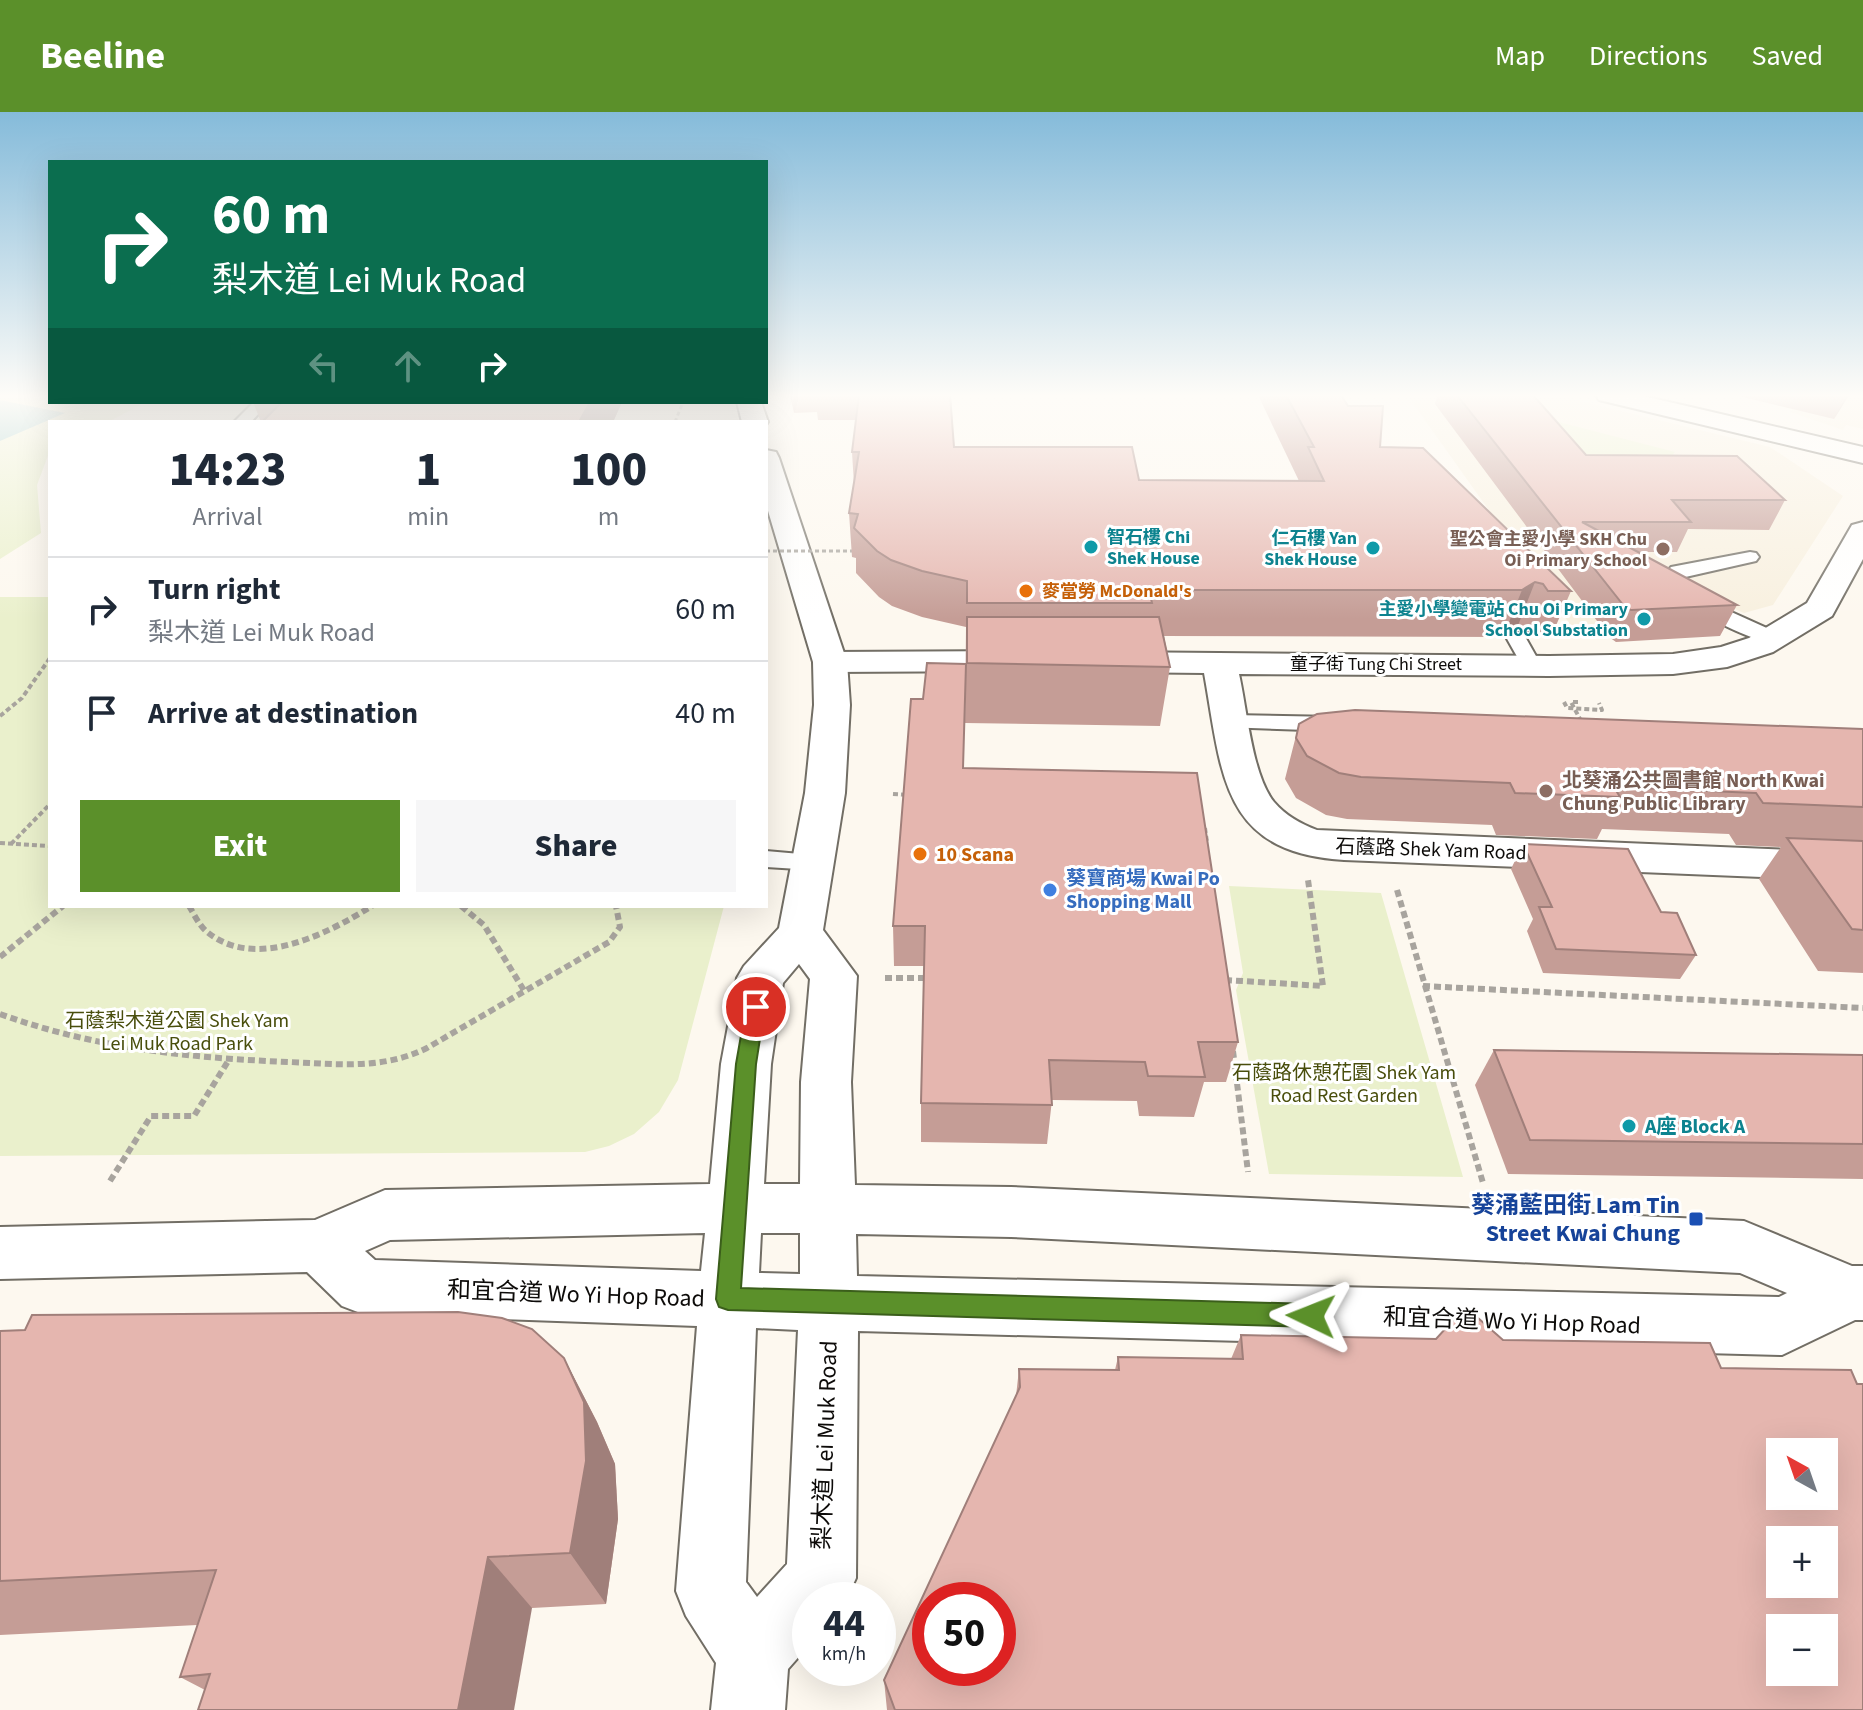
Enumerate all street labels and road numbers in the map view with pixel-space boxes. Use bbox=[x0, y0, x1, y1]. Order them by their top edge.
street label: 童子街 Tung Chi Street bbox=[1290, 652, 1462, 677]
street label: 石蔭路 Shek Yam Road bbox=[1335, 833, 1527, 867]
street label: 和宜合道 Wo Yi Hop Road bbox=[447, 1273, 705, 1316]
street label: 和宜合道 Wo Yi Hop Road bbox=[1383, 1300, 1641, 1343]
street label: 梨木道 Lei Muk Road bbox=[804, 1340, 847, 1550]

